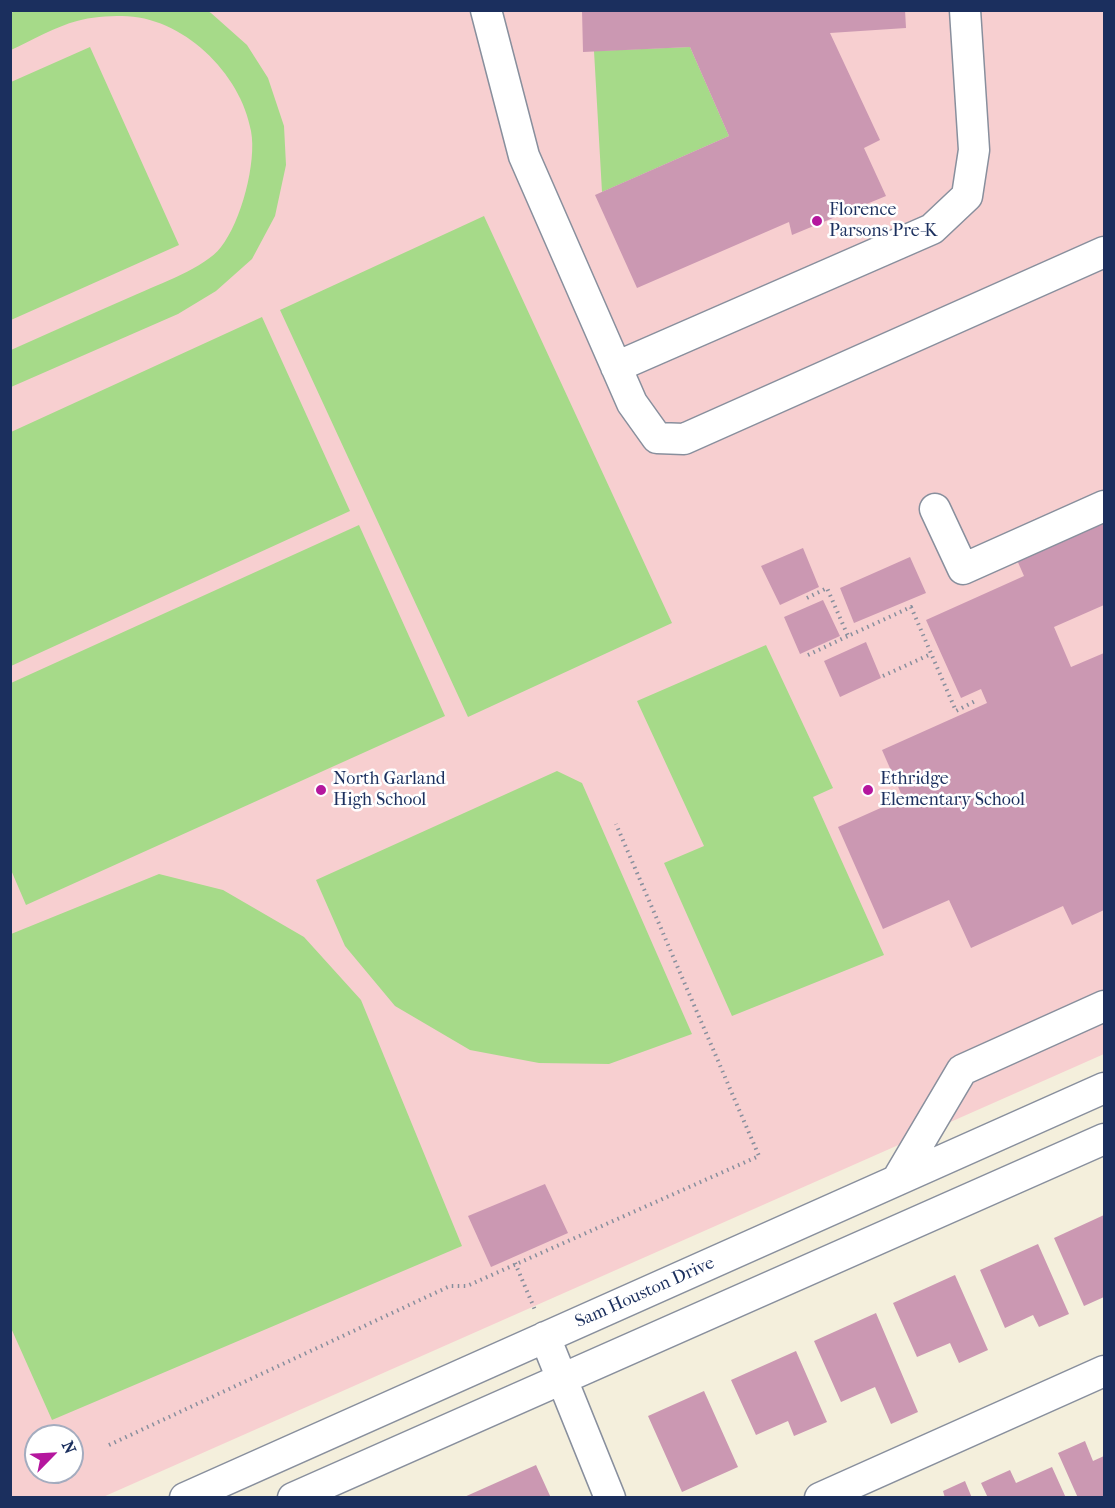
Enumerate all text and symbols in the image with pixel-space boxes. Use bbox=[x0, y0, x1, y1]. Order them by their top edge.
place label: Florence Parsons Pre-K bbox=[829, 200, 937, 242]
marker: Florence Parsons Pre-K bbox=[810, 214, 824, 228]
place label: North Garland High School bbox=[333, 769, 446, 812]
place label: Ethridge Elementary School bbox=[880, 769, 1025, 812]
marker: North Garland High School bbox=[314, 783, 328, 797]
marker: Ethridge Elementary School bbox=[861, 783, 875, 797]
street label: Sam Houston Drive bbox=[572, 1253, 718, 1333]
north arrow bbox=[24, 1424, 84, 1484]
text: N bbox=[58, 1438, 80, 1457]

